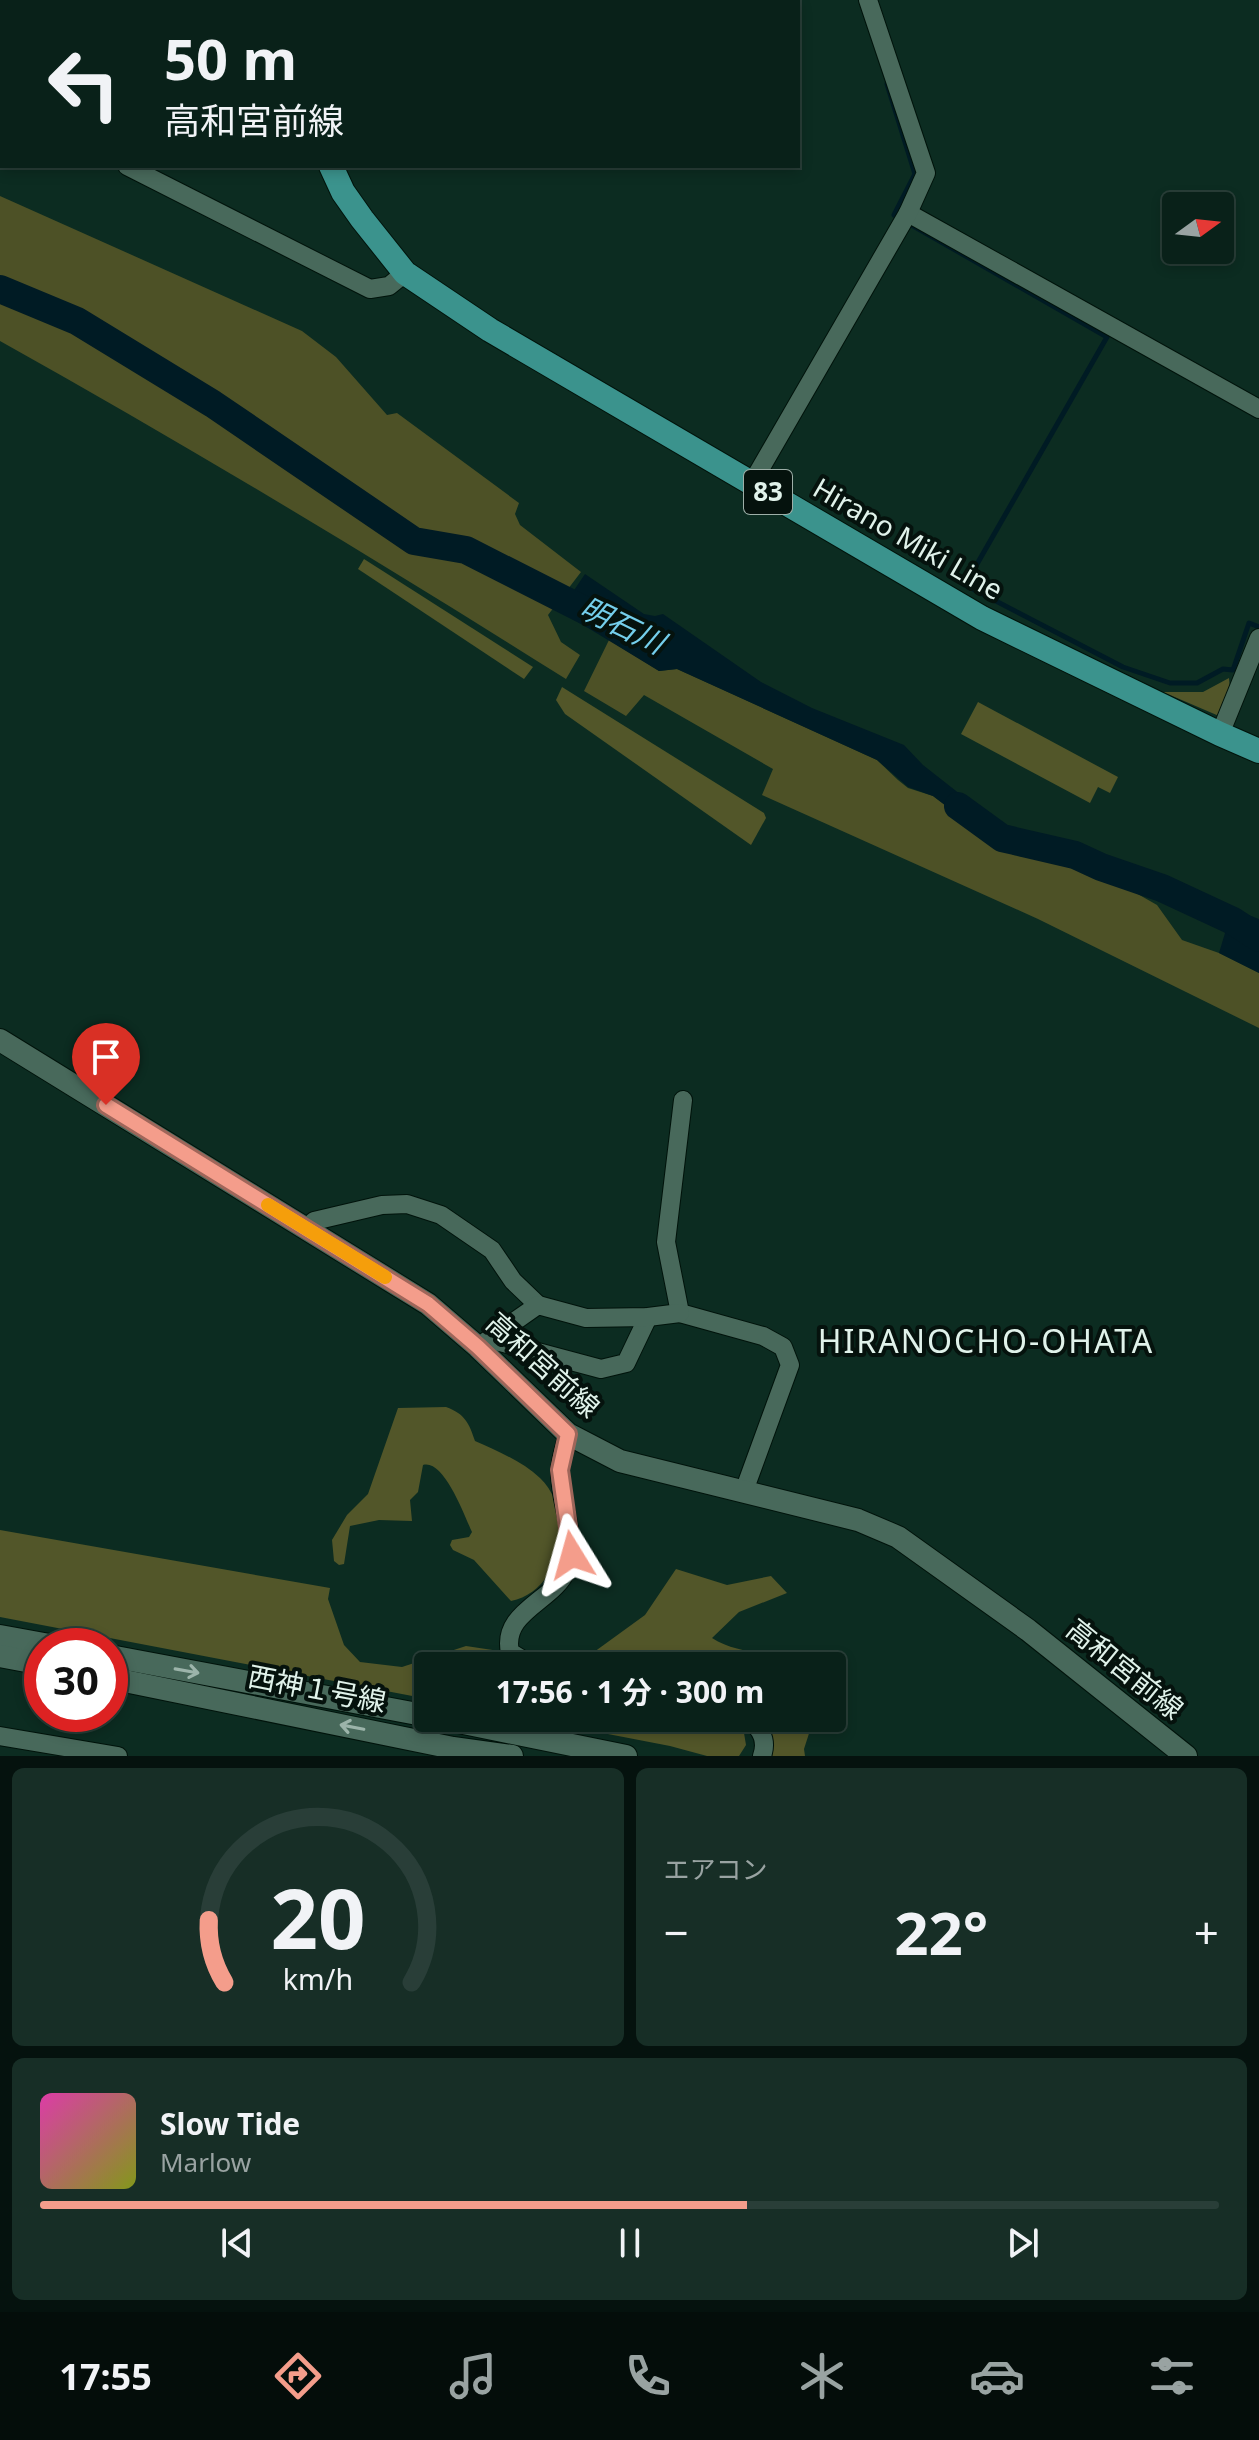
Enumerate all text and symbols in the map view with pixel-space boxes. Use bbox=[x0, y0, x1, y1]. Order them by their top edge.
text: 50 m bbox=[164, 20, 297, 96]
icon: left bbox=[32, 32, 136, 136]
text: 高和宮前線 bbox=[164, 96, 344, 145]
north arrow bbox=[1162, 192, 1234, 264]
map controls bbox=[1162, 192, 1234, 264]
street label: Hirano Miki Line bbox=[807, 468, 1010, 608]
road number: 83 bbox=[744, 470, 792, 514]
water label: 明石川 bbox=[573, 586, 675, 664]
pin bbox=[72, 1023, 140, 1105]
icon: arrive bbox=[84, 1035, 128, 1079]
street label: 高和宮前線 bbox=[479, 1303, 608, 1425]
district label: HIRANOCHO-OHATA bbox=[818, 1319, 1154, 1362]
position arrow bbox=[530, 1513, 614, 1597]
street label: 高和宮前線 bbox=[1059, 1609, 1192, 1727]
speed limit sign: 30 bbox=[24, 1628, 128, 1732]
street label: 西神１号線 bbox=[245, 1656, 390, 1720]
one-way arrow bbox=[173, 1664, 199, 1679]
text: 17:56 · 1 分 · 300 m bbox=[496, 1671, 764, 1712]
one-way arrow bbox=[340, 1719, 366, 1734]
text: エアコン bbox=[664, 1851, 768, 1887]
text: 20 bbox=[270, 1860, 365, 1973]
text: 22° bbox=[894, 1891, 988, 1973]
text: − bbox=[664, 1902, 689, 1962]
text: + bbox=[1194, 1902, 1219, 1962]
text: km/h bbox=[283, 1959, 353, 1998]
text: Slow Tide bbox=[160, 2103, 300, 2144]
text: Marlow bbox=[160, 2144, 251, 2180]
icon: previous bbox=[215, 2221, 259, 2265]
icon: pause bbox=[608, 2221, 652, 2265]
icon: next bbox=[1001, 2221, 1045, 2265]
icon: directions bbox=[270, 2348, 326, 2404]
icon: music bbox=[445, 2348, 501, 2404]
icon: phone bbox=[620, 2348, 676, 2404]
icon: climate bbox=[794, 2348, 850, 2404]
icon: car bbox=[969, 2348, 1025, 2404]
icon: filters bbox=[1144, 2348, 1200, 2404]
text: 17:55 bbox=[59, 2352, 152, 2401]

